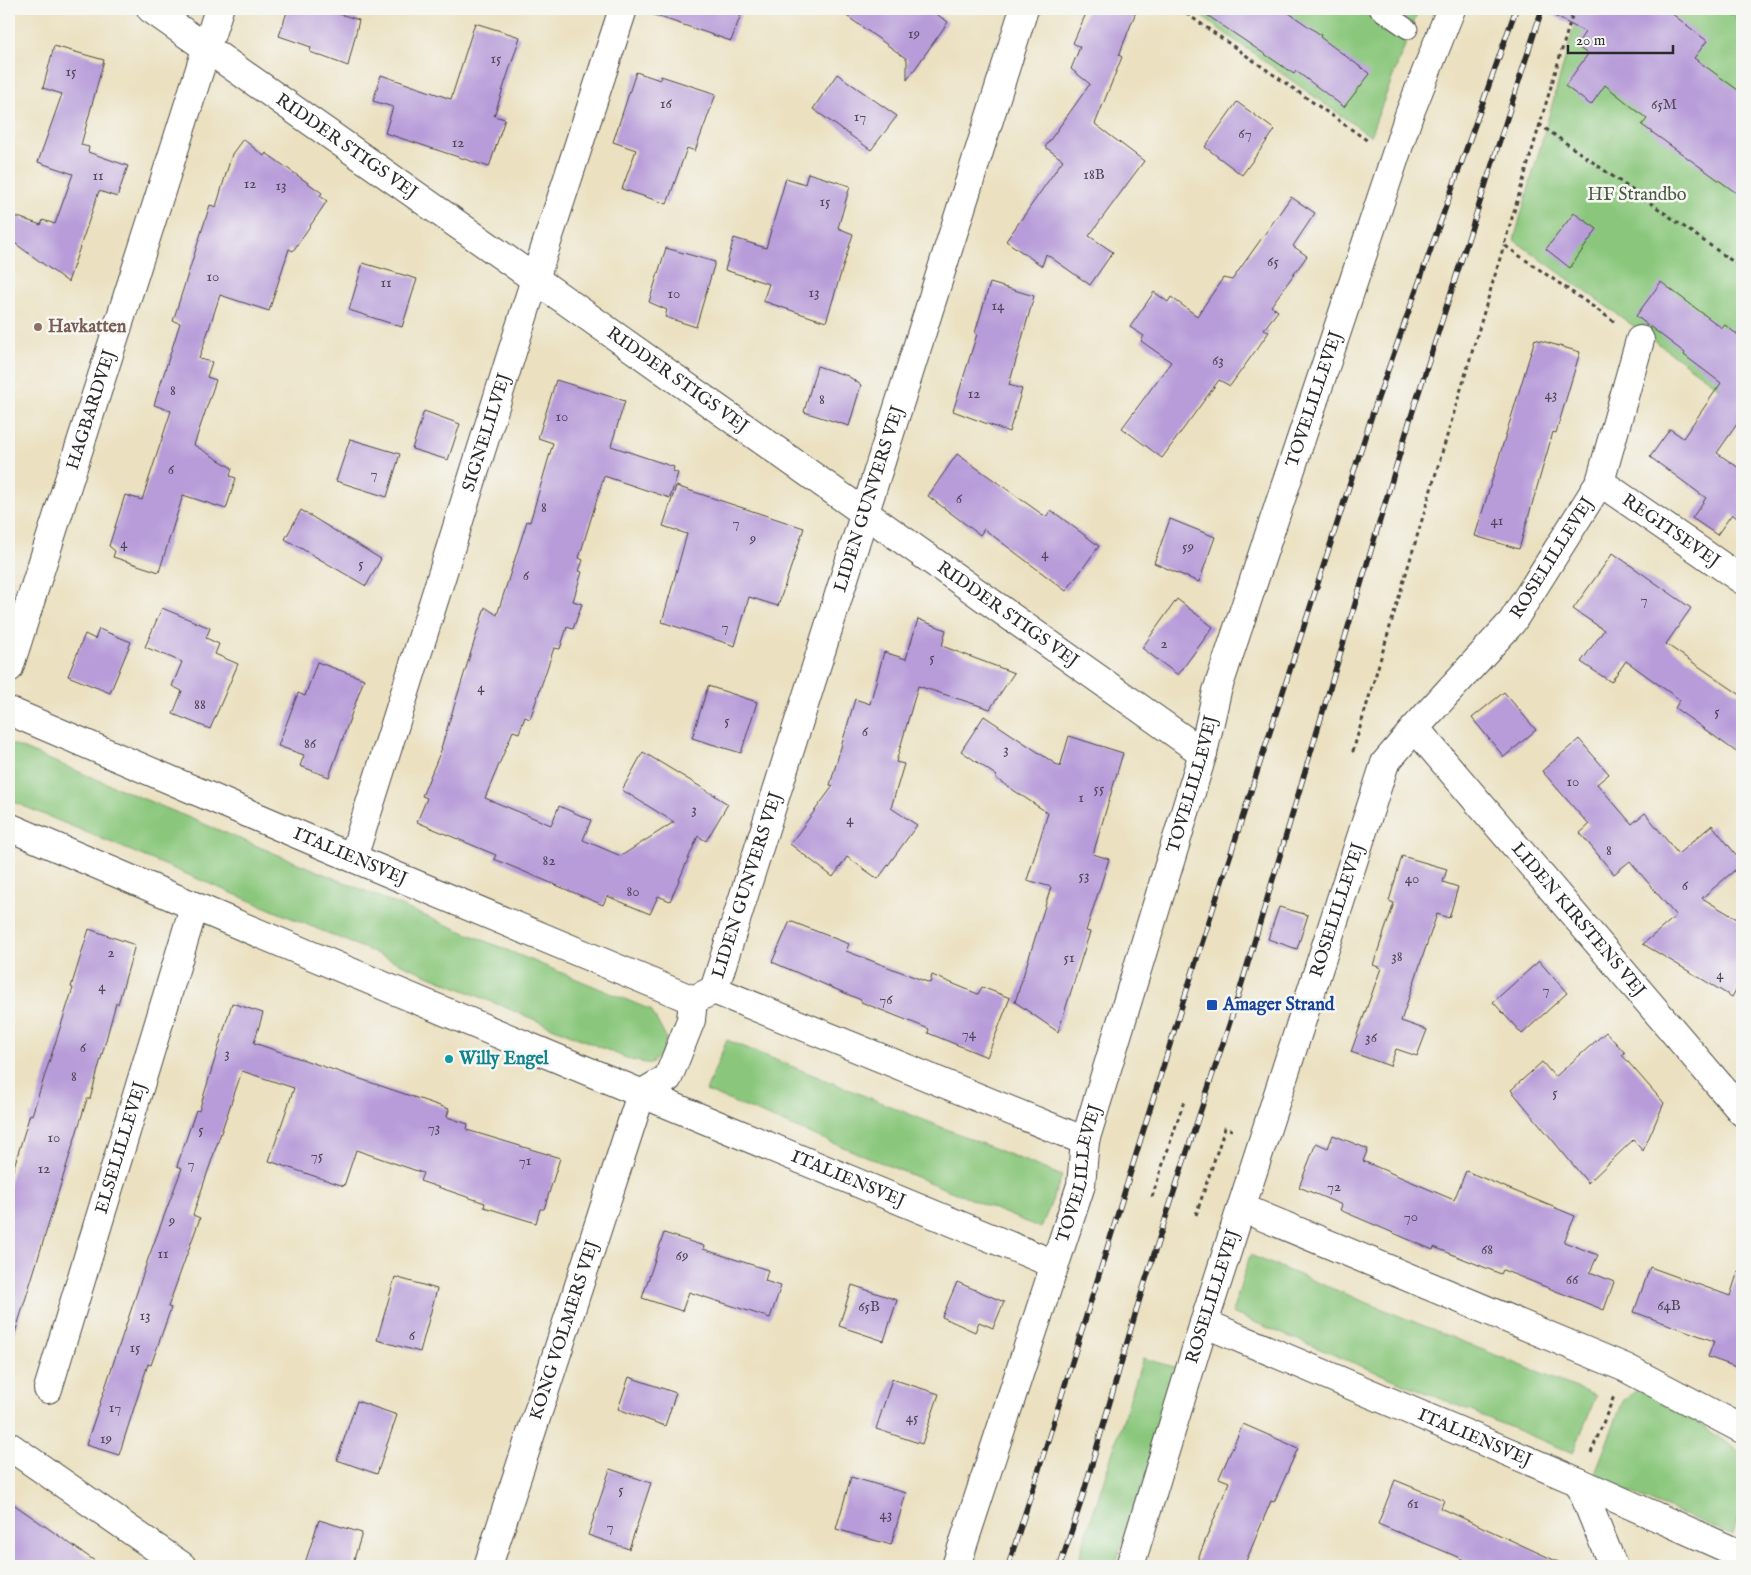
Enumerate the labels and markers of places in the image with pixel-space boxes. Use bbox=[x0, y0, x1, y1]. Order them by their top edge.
place label: Havkatten bbox=[48, 316, 127, 339]
marker: Havkatten bbox=[32, 321, 44, 333]
place label: Amager Strand bbox=[1222, 994, 1335, 1017]
marker: Amager Strand bbox=[1205, 998, 1219, 1012]
place label: Willy Engel bbox=[458, 1048, 549, 1071]
marker: Willy Engel bbox=[443, 1053, 455, 1065]

